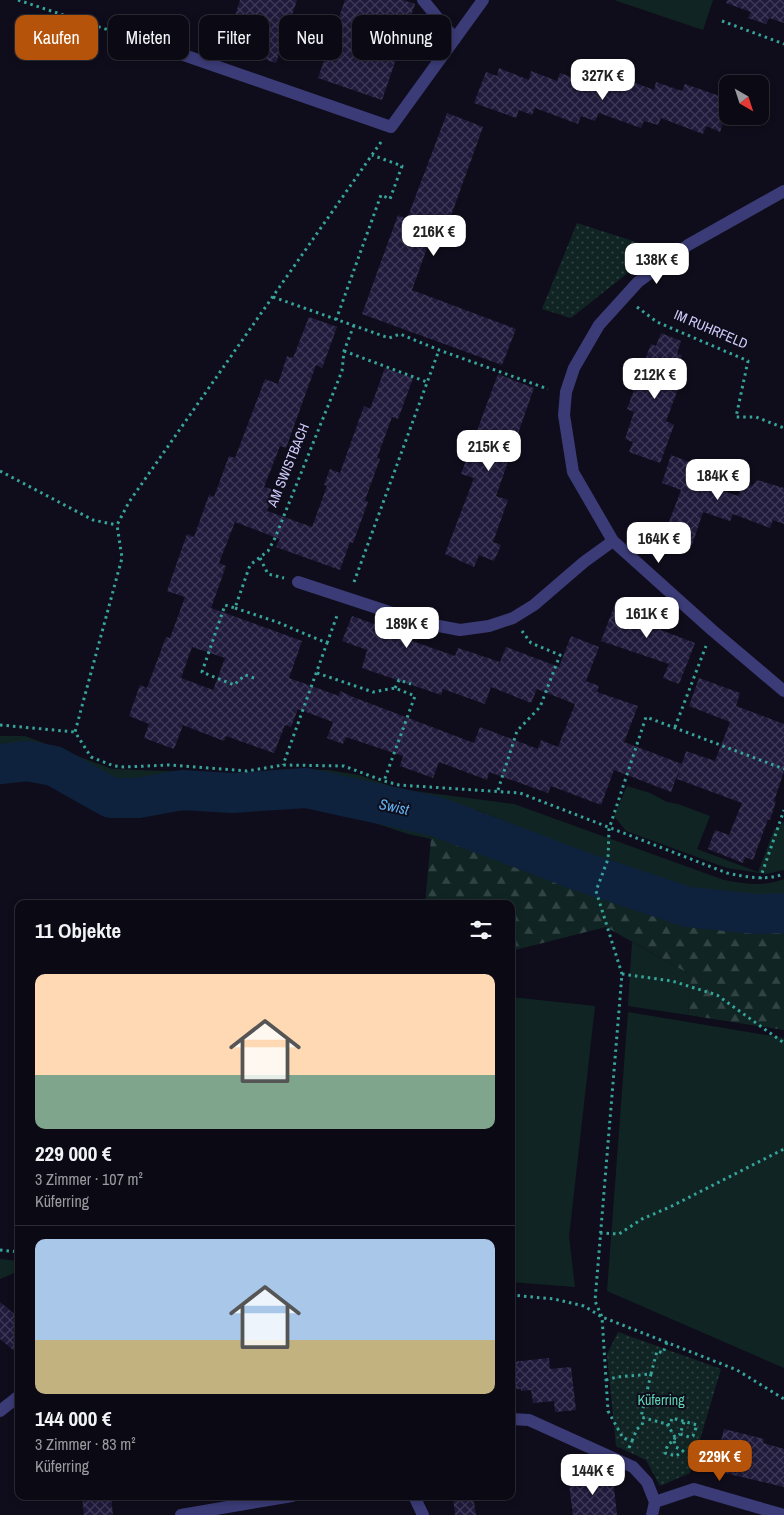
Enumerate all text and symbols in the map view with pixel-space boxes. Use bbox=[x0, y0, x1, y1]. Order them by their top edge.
chip: Kaufen bbox=[15, 15, 98, 60]
chip: Mieten bbox=[108, 15, 189, 60]
chip: Filter bbox=[199, 15, 269, 60]
chip: Neu bbox=[279, 15, 342, 60]
chip: Wohnung bbox=[352, 15, 451, 60]
pin: 327K € bbox=[562, 58, 644, 101]
text: 327K € bbox=[582, 64, 624, 86]
north arrow bbox=[719, 75, 769, 125]
map controls bbox=[719, 75, 769, 125]
pin: 216K € bbox=[393, 214, 475, 257]
text: 216K € bbox=[413, 220, 455, 242]
pin: 138K € bbox=[616, 242, 698, 285]
text: 138K € bbox=[636, 248, 678, 270]
street label: IM RUHRFELD bbox=[671, 305, 751, 353]
pin: 212K € bbox=[614, 358, 696, 400]
text: 212K € bbox=[634, 363, 676, 385]
street label: AM SWISTBACH bbox=[263, 421, 313, 510]
pin: 215K € bbox=[448, 430, 530, 472]
text: 215K € bbox=[468, 435, 510, 457]
pin: 184K € bbox=[677, 458, 759, 501]
text: 184K € bbox=[697, 464, 739, 486]
pin: 164K € bbox=[618, 522, 700, 564]
text: 164K € bbox=[638, 527, 680, 549]
pin: 161K € bbox=[606, 596, 688, 639]
text: 161K € bbox=[626, 602, 668, 624]
pin: 189K € bbox=[366, 606, 448, 649]
text: 189K € bbox=[386, 612, 428, 634]
water label: Swist bbox=[377, 793, 412, 820]
text: 11 Objekte bbox=[35, 916, 121, 945]
icon: filters bbox=[467, 916, 495, 944]
icon: home bbox=[220, 1006, 310, 1096]
text: 229 000 € bbox=[35, 1139, 112, 1168]
text: 3 Zimmer · 107 m² bbox=[35, 1168, 143, 1190]
text: Küferring bbox=[35, 1190, 89, 1212]
icon: home bbox=[220, 1272, 310, 1362]
park label: Küferring bbox=[637, 1391, 685, 1409]
text: 144 000 € bbox=[35, 1404, 112, 1433]
text: 3 Zimmer · 83 m² bbox=[35, 1433, 136, 1455]
pin: 229K € bbox=[679, 1440, 761, 1482]
text: 229K € bbox=[699, 1445, 741, 1467]
pin: 144K € bbox=[552, 1454, 634, 1496]
text: Küferring bbox=[35, 1455, 89, 1477]
text: 144K € bbox=[572, 1459, 614, 1481]

